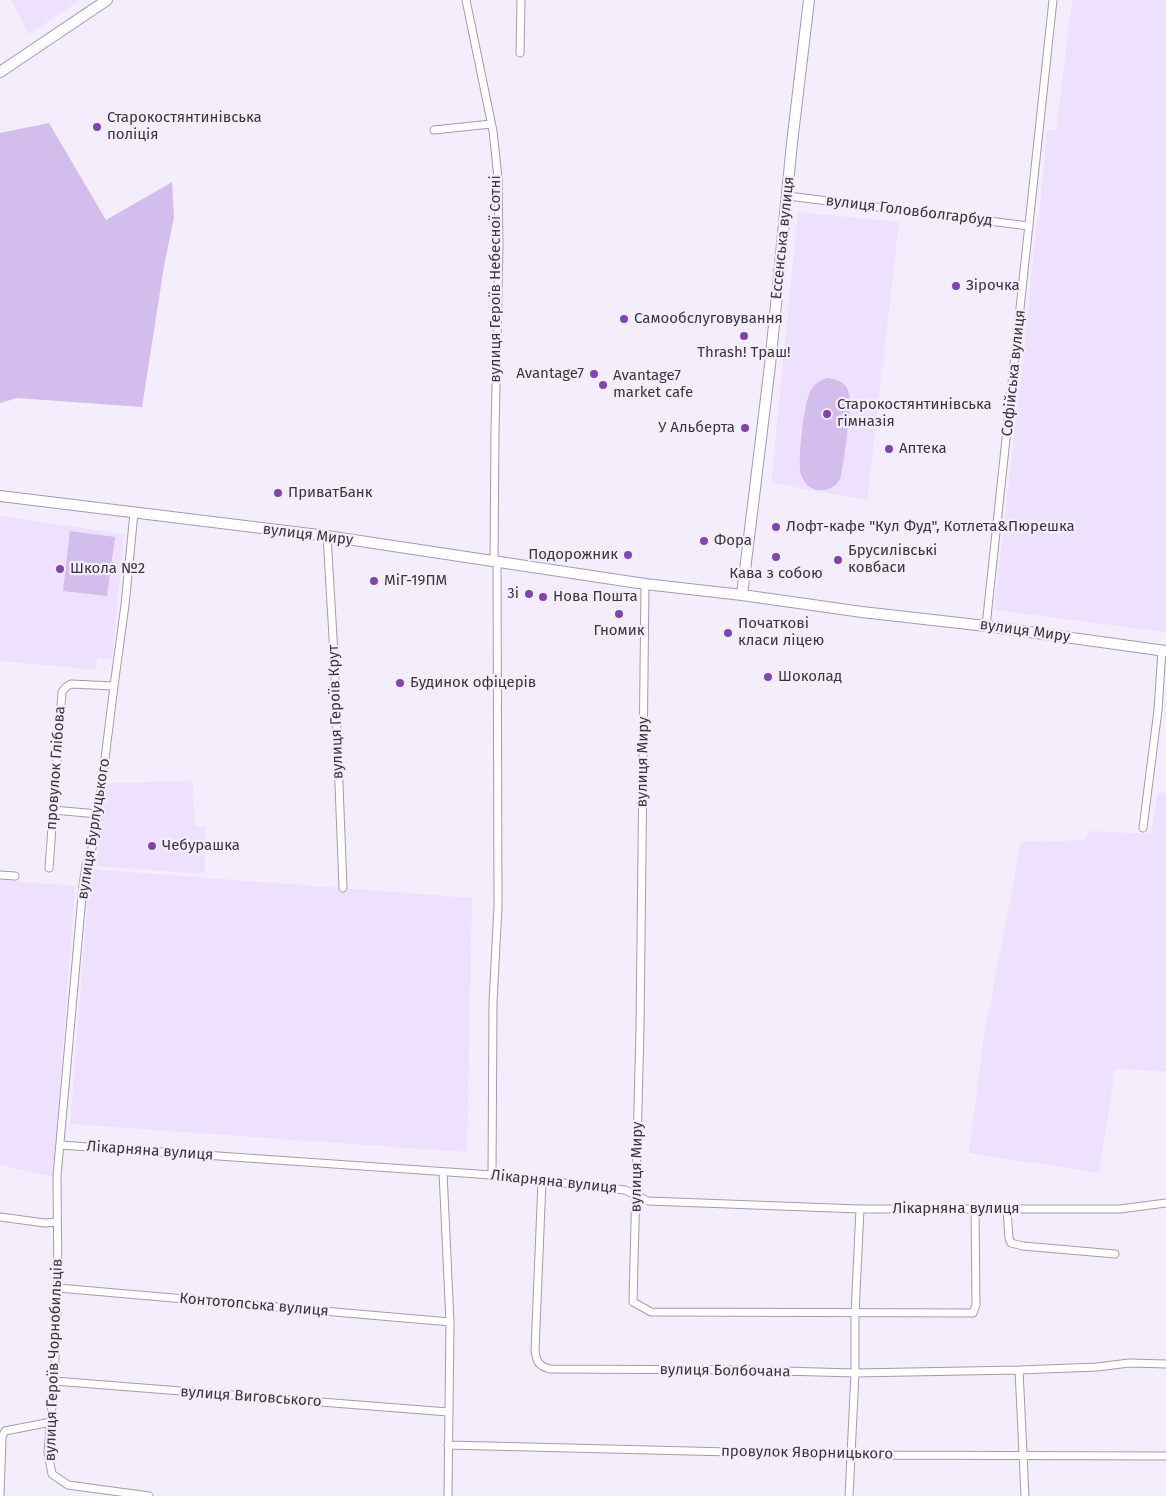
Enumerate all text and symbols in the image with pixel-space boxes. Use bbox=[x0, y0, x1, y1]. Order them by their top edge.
place label: Старокостянтинівська поліція bbox=[107, 109, 262, 144]
marker: Старокостянтинівська поліція bbox=[91, 121, 103, 133]
street label: вулиця Героїв Небесної Сотні bbox=[487, 175, 505, 383]
street label: Ессенська вулиця bbox=[768, 176, 798, 300]
street label: вулиця Головболгарбуд bbox=[825, 192, 993, 230]
place label: Зірочка bbox=[966, 277, 1020, 295]
marker: Зірочка bbox=[950, 280, 962, 292]
street label: Софійська вулиця bbox=[998, 309, 1030, 437]
place label: Самообслуговування bbox=[634, 310, 783, 328]
marker: Самообслуговування bbox=[618, 313, 630, 325]
marker: Thrash! Траш! bbox=[738, 330, 750, 342]
place label: Thrash! Траш! bbox=[697, 344, 791, 362]
place label: Avantage7 bbox=[516, 365, 584, 383]
place label: Avantage7 market cafe bbox=[613, 367, 693, 402]
marker: Avantage7 bbox=[588, 368, 600, 380]
marker: Avantage7 market cafe bbox=[597, 379, 609, 391]
place label: Старокостянтинівська гімназія bbox=[837, 396, 992, 431]
marker: Старокостянтинівська гімназія bbox=[821, 408, 833, 420]
place label: У Альберта bbox=[658, 419, 735, 437]
marker: У Альберта bbox=[739, 422, 751, 434]
place label: Аптека bbox=[899, 440, 947, 458]
marker: Аптека bbox=[883, 443, 895, 455]
place label: ПриватБанк bbox=[288, 484, 372, 502]
marker: ПриватБанк bbox=[272, 487, 284, 499]
place label: Лофт-кафе "Кул Фуд", Котлета&Пюрешка bbox=[786, 518, 1075, 536]
street label: вулиця Миру bbox=[262, 521, 354, 549]
marker: Лофт-кафе "Кул Фуд", Котлета&Пюрешка bbox=[770, 521, 782, 533]
place label: Фора bbox=[714, 532, 752, 550]
marker: Фора bbox=[698, 535, 710, 547]
place label: Брусилівські ковбаси bbox=[848, 542, 937, 577]
place label: Подорожник bbox=[528, 546, 618, 564]
marker: Подорожник bbox=[622, 549, 634, 561]
marker: Кава з собою bbox=[770, 551, 782, 563]
marker: Брусилівські ковбаси bbox=[832, 554, 844, 566]
place label: Школа №2 bbox=[70, 560, 145, 578]
marker: Школа №2 bbox=[54, 563, 66, 575]
place label: Кава з собою bbox=[729, 565, 823, 583]
place label: МіГ-19ПМ bbox=[384, 572, 447, 590]
marker: МіГ-19ПМ bbox=[368, 575, 380, 587]
place label: 3і bbox=[507, 585, 519, 603]
marker: 3і bbox=[523, 588, 535, 600]
place label: Нова Пошта bbox=[553, 588, 638, 606]
marker: Нова Пошта bbox=[537, 591, 549, 603]
marker: Гномик bbox=[613, 608, 625, 620]
place label: Початкові класи ліцею bbox=[738, 615, 824, 650]
street label: вулиця Миру bbox=[979, 616, 1071, 646]
place label: Гномик bbox=[594, 622, 644, 640]
marker: Початкові класи ліцею bbox=[722, 627, 734, 639]
street label: вулиця Героїв Крут bbox=[325, 644, 347, 780]
place label: Шоколад bbox=[778, 668, 842, 686]
marker: Шоколад bbox=[762, 671, 774, 683]
place label: Будинок офіцерів bbox=[410, 674, 536, 692]
marker: Будинок офіцерів bbox=[394, 677, 406, 689]
street label: провулок Глібова bbox=[43, 705, 69, 831]
street label: вулиця Миру bbox=[633, 716, 653, 808]
street label: вулиця Бурлуцького bbox=[74, 757, 114, 901]
place label: Чебурашка bbox=[162, 837, 240, 855]
marker: Чебурашка bbox=[146, 840, 158, 852]
street label: вулиця Миру bbox=[627, 1121, 647, 1213]
street label: Лікарняна вулиця bbox=[86, 1138, 214, 1164]
street label: Лікарняна вулиця bbox=[490, 1166, 618, 1198]
street label: Лікарняна вулиця bbox=[892, 1200, 1020, 1218]
street label: вулиця Героїв Чорнобильців bbox=[41, 1258, 67, 1462]
street label: Контотопська вулиця bbox=[179, 1290, 329, 1320]
street label: вулиця Болбочана bbox=[659, 1361, 791, 1381]
street label: вулиця Виговського bbox=[180, 1383, 322, 1411]
street label: провулок Яворницького bbox=[721, 1443, 893, 1463]

